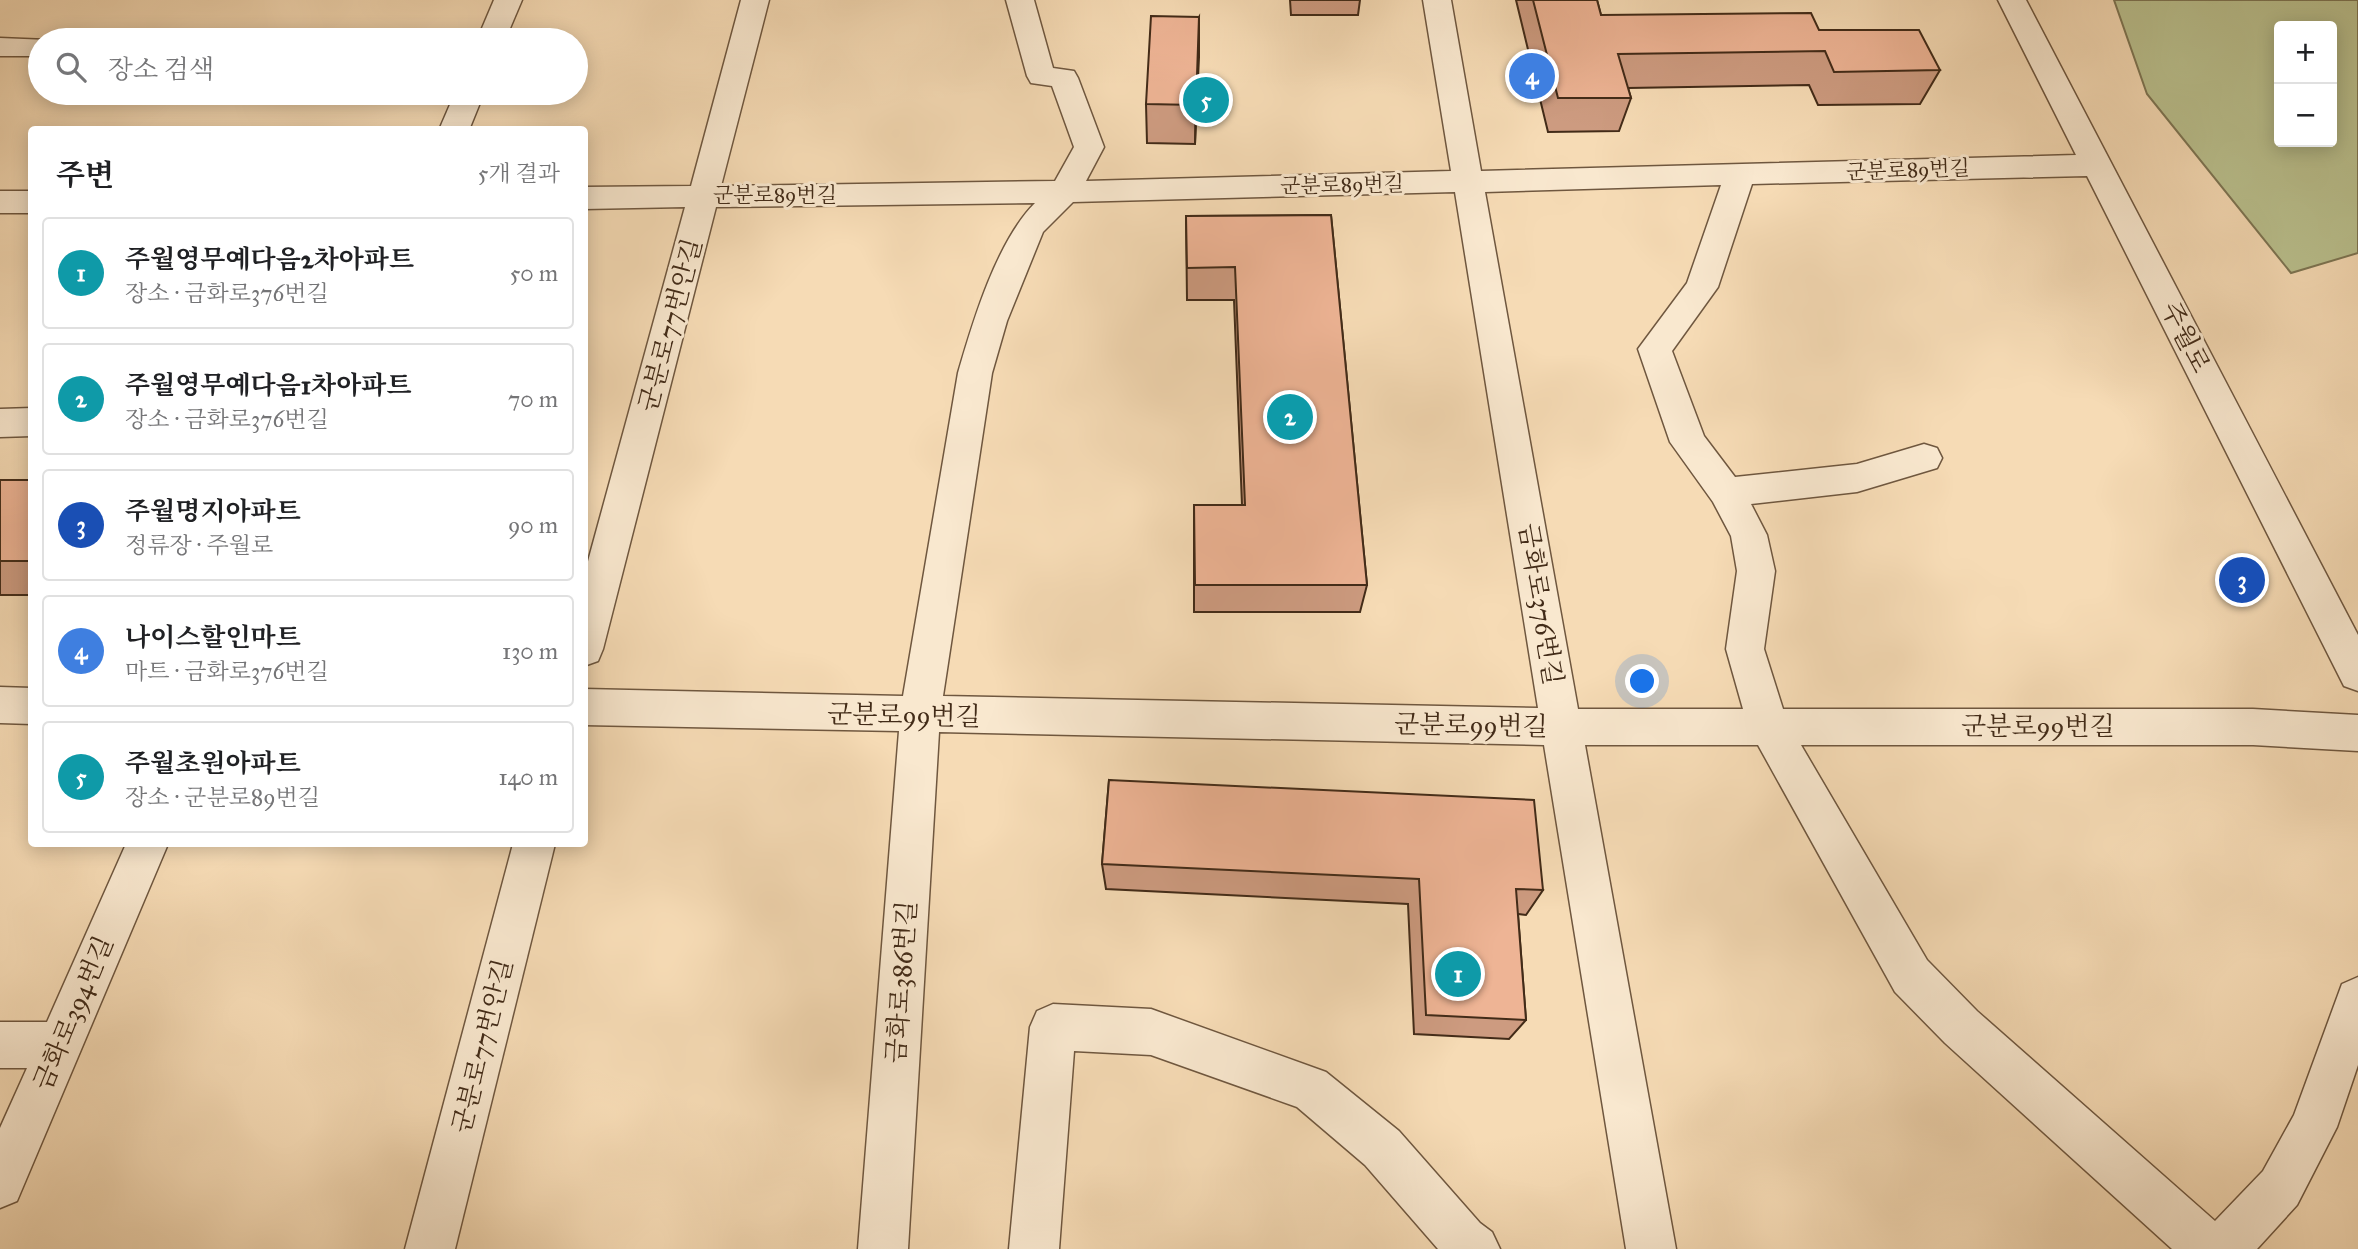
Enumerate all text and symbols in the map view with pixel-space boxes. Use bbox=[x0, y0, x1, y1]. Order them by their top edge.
map controls bbox=[2274, 21, 2337, 147]
button: + bbox=[2274, 21, 2337, 84]
search box bbox=[28, 28, 588, 105]
icon: search bbox=[52, 48, 90, 86]
pin: 4 bbox=[1509, 50, 1555, 102]
text: 장소 검색 bbox=[108, 53, 214, 85]
pin: 5 bbox=[1183, 74, 1229, 126]
button: − bbox=[2274, 84, 2337, 147]
street label: 군분로89번길 bbox=[1846, 155, 1970, 185]
text: 주변 bbox=[56, 157, 114, 193]
text: 5개 결과 bbox=[478, 159, 560, 187]
street label: 군분로89번길 bbox=[1280, 171, 1404, 199]
street label: 군분로89번길 bbox=[713, 182, 837, 208]
street label: 군분로77번안길 bbox=[631, 235, 709, 415]
text: 주월영무예다음2차아파트 bbox=[125, 243, 414, 275]
text: 1 bbox=[76, 259, 86, 287]
text: 50 m bbox=[510, 259, 558, 287]
text: 장소 · 금화로376번길 bbox=[125, 279, 329, 307]
street label: 주월로 bbox=[2155, 296, 2217, 378]
text: 주월영무예다음1차아파트 bbox=[125, 369, 412, 401]
text: 2 bbox=[75, 385, 87, 413]
text: 70 m bbox=[508, 385, 558, 413]
pin: 2 bbox=[1267, 391, 1313, 443]
text: 장소 · 금화로376번길 bbox=[125, 405, 329, 433]
text: 주월명지아파트 bbox=[125, 495, 301, 527]
text: 3 bbox=[76, 511, 86, 539]
text: 90 m bbox=[508, 511, 558, 539]
street label: 금화로376번길 bbox=[1512, 521, 1570, 687]
text: 정류장 · 주월로 bbox=[125, 531, 273, 559]
pin: 3 bbox=[2219, 554, 2265, 606]
text: 나이스할인마트 bbox=[125, 621, 301, 653]
text: 4 bbox=[75, 637, 87, 665]
text: 130 m bbox=[502, 637, 558, 665]
text: 마트 · 금화로376번길 bbox=[125, 657, 329, 685]
your location bbox=[1625, 664, 1659, 698]
street label: 군분로99번길 bbox=[827, 698, 981, 732]
street label: 군분로99번길 bbox=[1394, 708, 1548, 742]
street label: 군분로99번길 bbox=[1961, 710, 2115, 742]
text: 주월초원아파트 bbox=[125, 747, 301, 779]
text: 5 bbox=[76, 763, 86, 791]
text: 140 m bbox=[498, 763, 558, 791]
text: 장소 · 군분로89번길 bbox=[125, 783, 320, 811]
street label: 금화로386번길 bbox=[879, 900, 923, 1064]
street label: 금화로394번길 bbox=[26, 931, 120, 1095]
pin: 1 bbox=[1435, 948, 1481, 1000]
street label: 군분로77번안길 bbox=[445, 956, 519, 1136]

